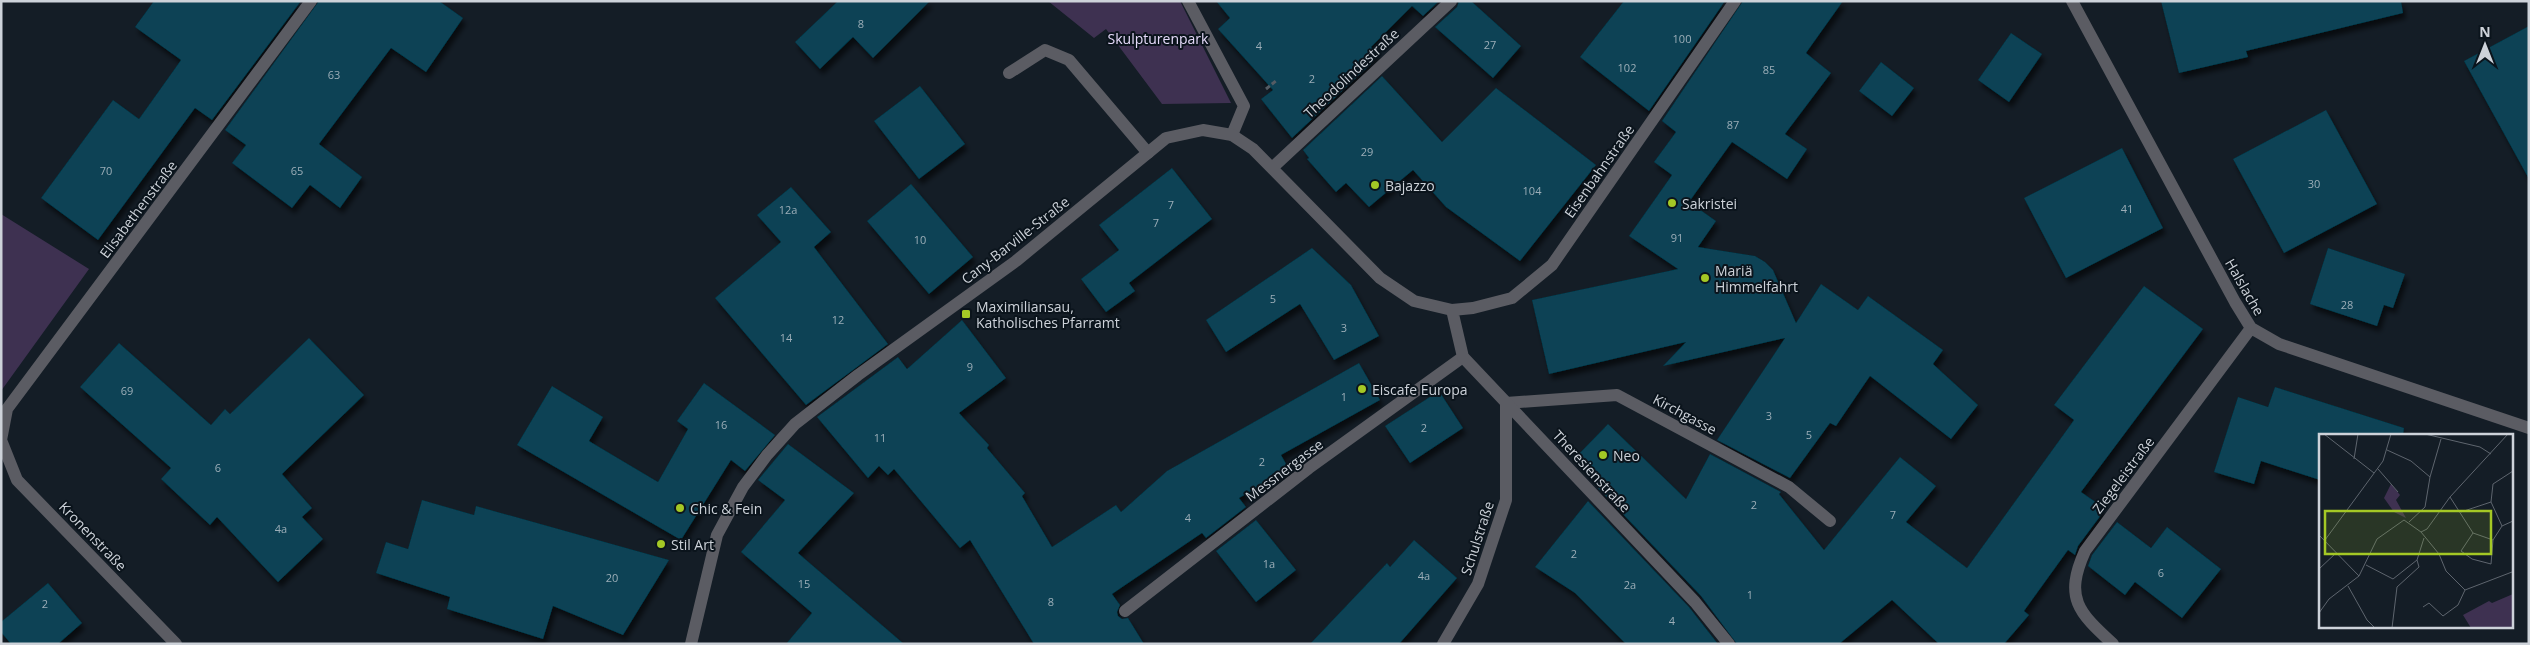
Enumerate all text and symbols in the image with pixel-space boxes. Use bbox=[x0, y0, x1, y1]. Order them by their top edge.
house number: 8 bbox=[858, 16, 864, 31]
north arrow bbox=[2460, 20, 2510, 70]
text: N bbox=[2479, 22, 2491, 41]
street label: Theodolindestraße bbox=[1299, 24, 1403, 122]
park label: Skulpturenpark bbox=[1108, 29, 1209, 48]
house number: 100 bbox=[1673, 31, 1691, 46]
house number: 27 bbox=[1484, 37, 1496, 52]
house number: 4 bbox=[1256, 38, 1263, 53]
house number: 102 bbox=[1618, 60, 1636, 75]
house number: 85 bbox=[1763, 62, 1775, 77]
house number: 63 bbox=[328, 67, 340, 82]
house number: 2 bbox=[1309, 71, 1315, 86]
house number: 87 bbox=[1727, 117, 1739, 132]
street label: Eisenbahnstraße bbox=[1560, 121, 1638, 221]
house number: 29 bbox=[1361, 144, 1373, 159]
street label: Elisabethenstraße bbox=[95, 156, 181, 262]
house number: 70 bbox=[100, 163, 112, 178]
house number: 65 bbox=[291, 163, 303, 178]
place label: Bajazzo bbox=[1385, 176, 1435, 195]
house number: 30 bbox=[2308, 176, 2320, 191]
marker: Bajazzo bbox=[1369, 179, 1381, 191]
house number: 104 bbox=[1523, 183, 1542, 198]
street label: Cany-Barville-Straße bbox=[957, 192, 1073, 288]
place label: Sakristei bbox=[1682, 194, 1737, 213]
house number: 7 bbox=[1168, 197, 1174, 212]
marker: Sakristei bbox=[1666, 197, 1678, 209]
house number: 41 bbox=[2121, 201, 2133, 216]
house number: 12a bbox=[779, 202, 797, 217]
house number: 7 bbox=[1153, 215, 1159, 230]
house number: 91 bbox=[1671, 230, 1683, 245]
house number: 10 bbox=[914, 232, 926, 247]
street label: Halslache bbox=[2221, 255, 2269, 319]
place label: Mariä Himmelfahrt bbox=[1715, 261, 1798, 296]
marker: Mariä Himmelfahrt bbox=[1699, 272, 1711, 284]
house number: 5 bbox=[1270, 291, 1276, 306]
place label: Maximiliansau, Katholisches Pfarramt bbox=[976, 297, 1120, 332]
house number: 28 bbox=[2341, 297, 2353, 312]
marker: Maximiliansau, Katholisches Pfarramt bbox=[960, 308, 972, 320]
house number: 12 bbox=[832, 312, 844, 327]
house number: 3 bbox=[1341, 320, 1347, 335]
house number: 14 bbox=[780, 330, 793, 345]
house number: 9 bbox=[967, 359, 973, 374]
place label: Eiscafe Europa bbox=[1372, 380, 1468, 399]
house number: 69 bbox=[121, 383, 133, 398]
marker: Eiscafe Europa bbox=[1356, 383, 1368, 395]
house number: 1 bbox=[1341, 389, 1347, 404]
street label: Kirchgasse bbox=[1650, 389, 1720, 439]
house number: 3 bbox=[1766, 408, 1772, 423]
house number: 16 bbox=[715, 417, 727, 432]
house number: 2 bbox=[1421, 420, 1427, 435]
street label: Theresienstraße bbox=[1549, 426, 1635, 516]
house number: 5 bbox=[1806, 427, 1812, 442]
house number: 11 bbox=[874, 430, 886, 445]
street label: Ziegeleistraße bbox=[2088, 433, 2158, 517]
street label: Messnergasse bbox=[1241, 434, 1327, 505]
inset map bbox=[2319, 434, 2512, 628]
place label: Neo bbox=[1613, 446, 1640, 465]
marker: Neo bbox=[1597, 449, 1609, 461]
house number: 2 bbox=[1259, 454, 1265, 469]
house number: 6 bbox=[215, 460, 221, 475]
street label: Kronenstraße bbox=[55, 497, 131, 575]
house number: 2 bbox=[1751, 497, 1757, 512]
street label: Schulstraße bbox=[1456, 498, 1498, 577]
place label: Chic & Fein bbox=[690, 499, 762, 518]
marker: Chic & Fein bbox=[674, 502, 686, 514]
house number: 7 bbox=[1890, 507, 1896, 522]
house number: 4 bbox=[1185, 510, 1192, 525]
house number: 4a bbox=[275, 521, 287, 536]
place label: Stil Art bbox=[671, 535, 714, 554]
marker: Stil Art bbox=[655, 538, 667, 550]
house number: 2 bbox=[1571, 546, 1577, 561]
house number: 1a bbox=[1263, 556, 1275, 571]
house number: 6 bbox=[2158, 565, 2164, 580]
house number: 4a bbox=[1418, 568, 1430, 583]
house number: 20 bbox=[606, 570, 618, 585]
house number: 15 bbox=[798, 576, 810, 591]
house number: 2a bbox=[1624, 577, 1636, 592]
house number: 1 bbox=[1747, 587, 1753, 602]
house number: 8 bbox=[1048, 594, 1054, 609]
house number: 2 bbox=[42, 596, 48, 611]
house number: 4 bbox=[1669, 613, 1676, 628]

